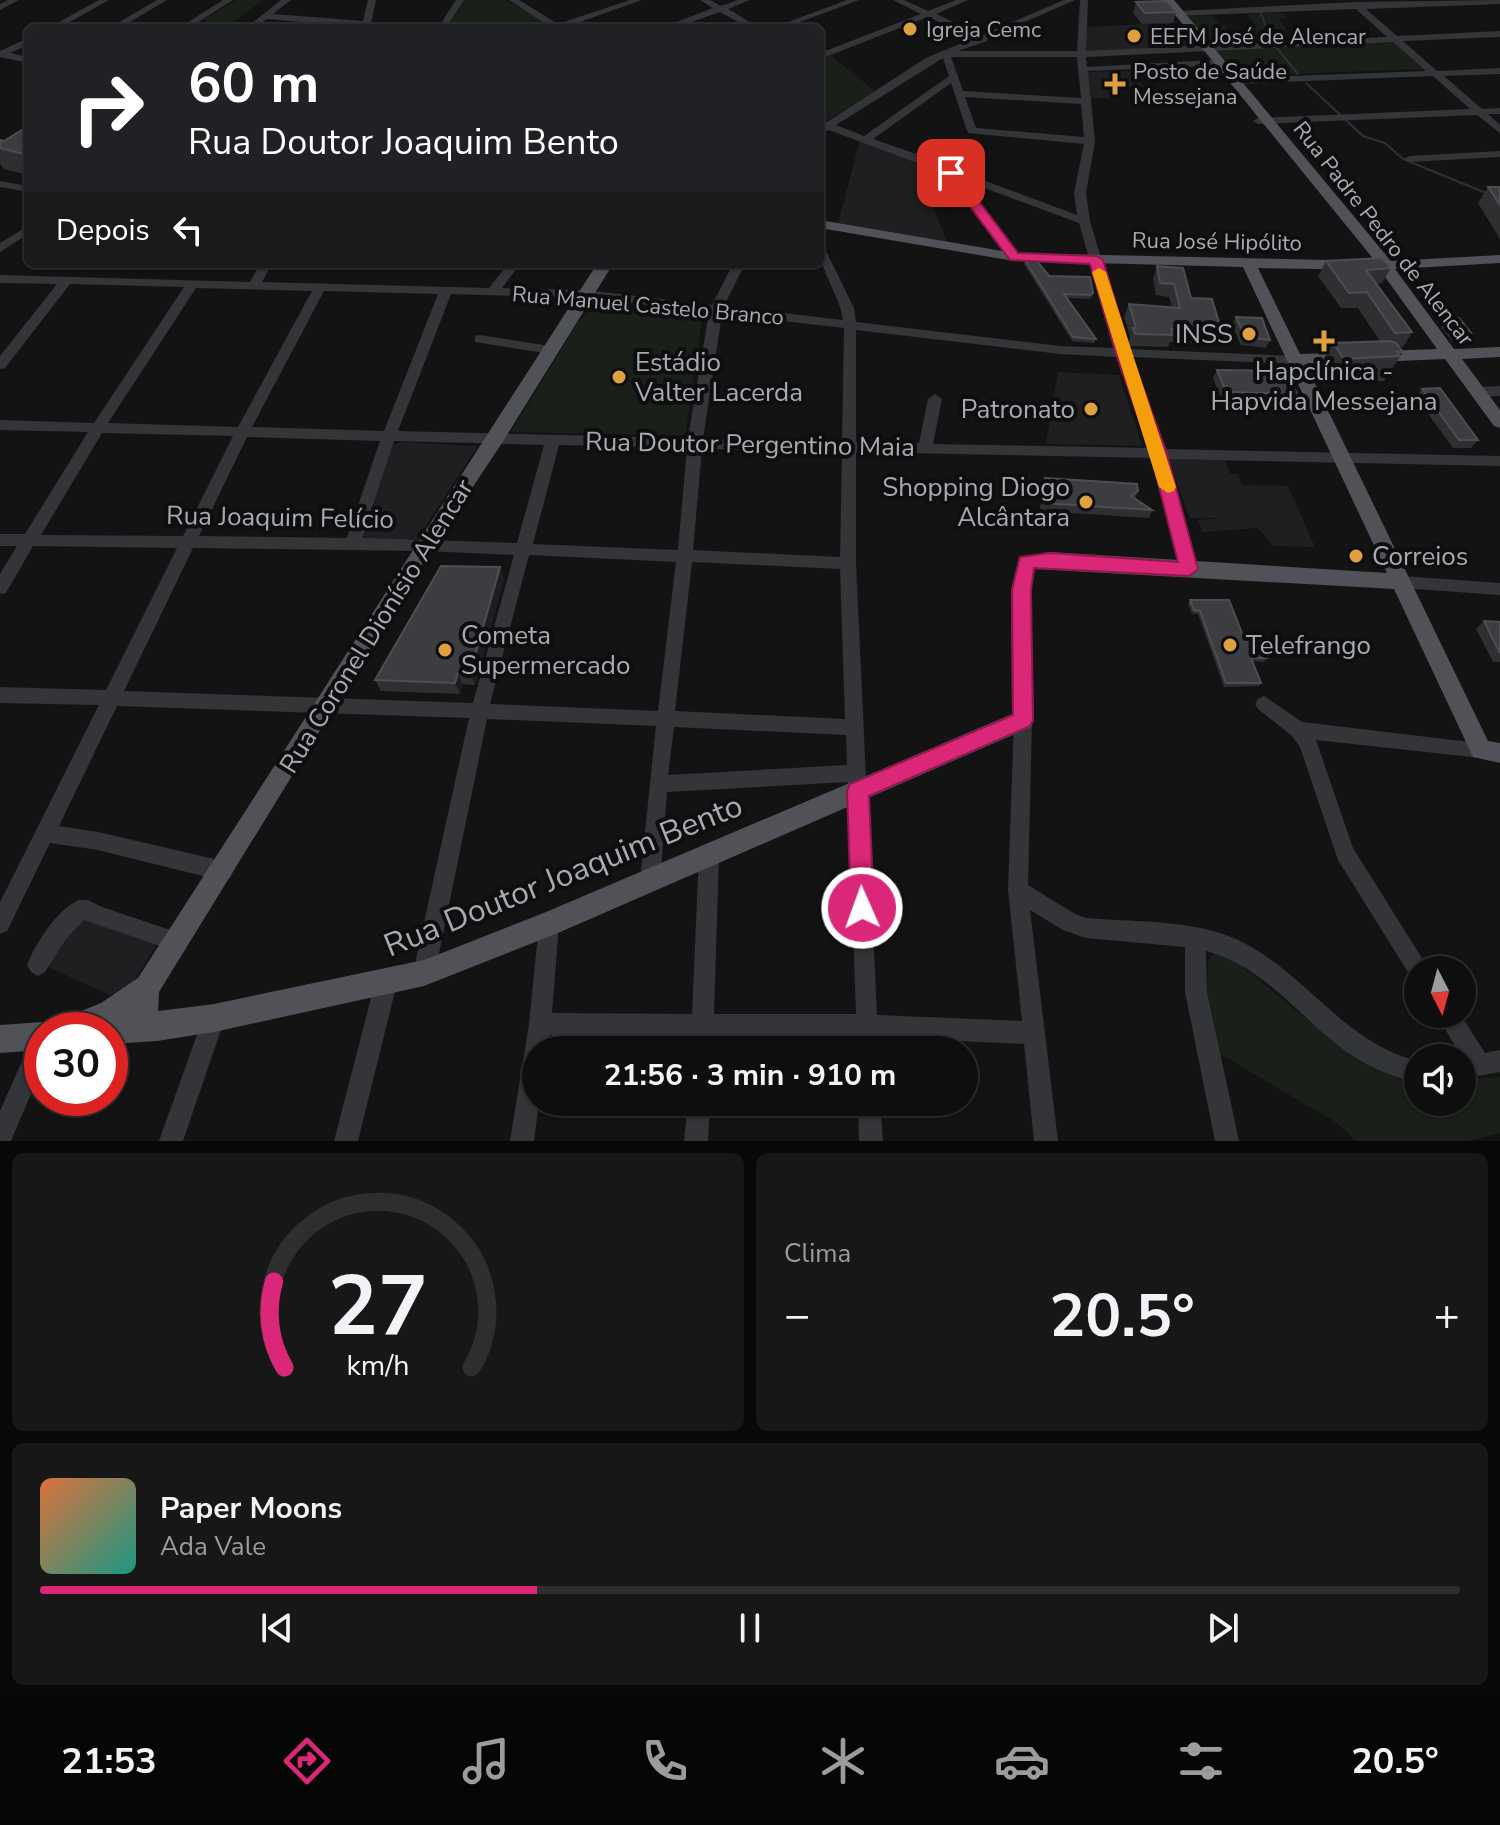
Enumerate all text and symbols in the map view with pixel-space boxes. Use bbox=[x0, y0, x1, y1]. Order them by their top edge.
place label: Igreja Cemc bbox=[926, 15, 1041, 45]
marker: Igreja Cemc bbox=[901, 20, 919, 38]
place label: EEFM José de Alencar bbox=[1150, 22, 1366, 52]
marker: EEFM José de Alencar bbox=[1125, 27, 1143, 45]
text: 60 m bbox=[188, 45, 319, 122]
icon: right bbox=[56, 56, 160, 160]
place label: Posto de Saúde Messejana bbox=[1133, 57, 1287, 112]
marker: Posto de Saúde Messejana bbox=[1104, 73, 1126, 95]
street label: Rua Padre Pedro de Alencar bbox=[1286, 115, 1480, 352]
text: Rua Doutor Joaquim Bento bbox=[188, 118, 619, 167]
pin bbox=[917, 139, 985, 207]
icon: arrive bbox=[929, 151, 973, 195]
icon: left bbox=[166, 208, 210, 252]
text: Depois bbox=[56, 210, 150, 251]
street label: Rua José Hipólito bbox=[1132, 226, 1302, 258]
street label: Rua Manuel Castelo Branco bbox=[511, 279, 785, 333]
place label: INSS bbox=[1175, 317, 1233, 352]
marker: INSS bbox=[1240, 325, 1258, 343]
marker: Hapclínica - Hapvida Messejana bbox=[1313, 330, 1335, 352]
place label: Estádio Valter Lacerda bbox=[634, 345, 803, 410]
place label: Hapclínica - Hapvida Messejana bbox=[1211, 354, 1437, 419]
marker: Estádio Valter Lacerda bbox=[610, 368, 628, 386]
place label: Patronato bbox=[961, 392, 1075, 427]
marker: Patronato bbox=[1082, 400, 1100, 418]
street label: Rua Doutor Pergentino Maia bbox=[585, 424, 915, 465]
place label: Shopping Diogo Alcântara bbox=[882, 470, 1070, 535]
street label: Rua Coronel Dionísio Alencar bbox=[271, 472, 482, 780]
marker: Shopping Diogo Alcântara bbox=[1077, 493, 1095, 511]
street label: Rua Joaquim Felício bbox=[166, 498, 394, 537]
place label: Correios bbox=[1372, 539, 1468, 574]
marker: Correios bbox=[1347, 547, 1365, 565]
place label: Cometa Supermercado bbox=[461, 618, 630, 683]
place label: Telefrango bbox=[1246, 628, 1371, 663]
marker: Telefrango bbox=[1221, 636, 1239, 654]
marker: Cometa Supermercado bbox=[436, 641, 454, 659]
street label: Rua Doutor Joaquim Bento bbox=[378, 784, 749, 967]
position arrow bbox=[820, 866, 904, 950]
north arrow bbox=[1404, 956, 1476, 1028]
map controls bbox=[1404, 956, 1476, 1116]
speed limit sign: 30 bbox=[24, 1012, 128, 1116]
button: sound bbox=[1404, 1044, 1476, 1116]
text: 21:56 · 3 min · 910 m bbox=[604, 1055, 896, 1096]
text: Clima bbox=[784, 1236, 851, 1271]
text: 27 bbox=[328, 1250, 428, 1363]
text: 20.5° bbox=[1049, 1275, 1195, 1357]
text: − bbox=[784, 1286, 810, 1346]
text: + bbox=[1434, 1286, 1460, 1346]
text: km/h bbox=[347, 1346, 409, 1385]
text: Paper Moons bbox=[160, 1488, 342, 1529]
text: Ada Vale bbox=[160, 1529, 266, 1564]
icon: previous bbox=[255, 1606, 299, 1650]
icon: pause bbox=[728, 1606, 772, 1650]
icon: next bbox=[1201, 1606, 1245, 1650]
icon: directions bbox=[279, 1733, 335, 1789]
icon: music bbox=[458, 1733, 514, 1789]
icon: phone bbox=[637, 1733, 693, 1789]
icon: climate bbox=[815, 1733, 871, 1789]
icon: car bbox=[994, 1733, 1050, 1789]
icon: filters bbox=[1173, 1733, 1229, 1789]
text: 21:53 bbox=[61, 1737, 157, 1786]
text: 20.5° bbox=[1351, 1737, 1439, 1786]

